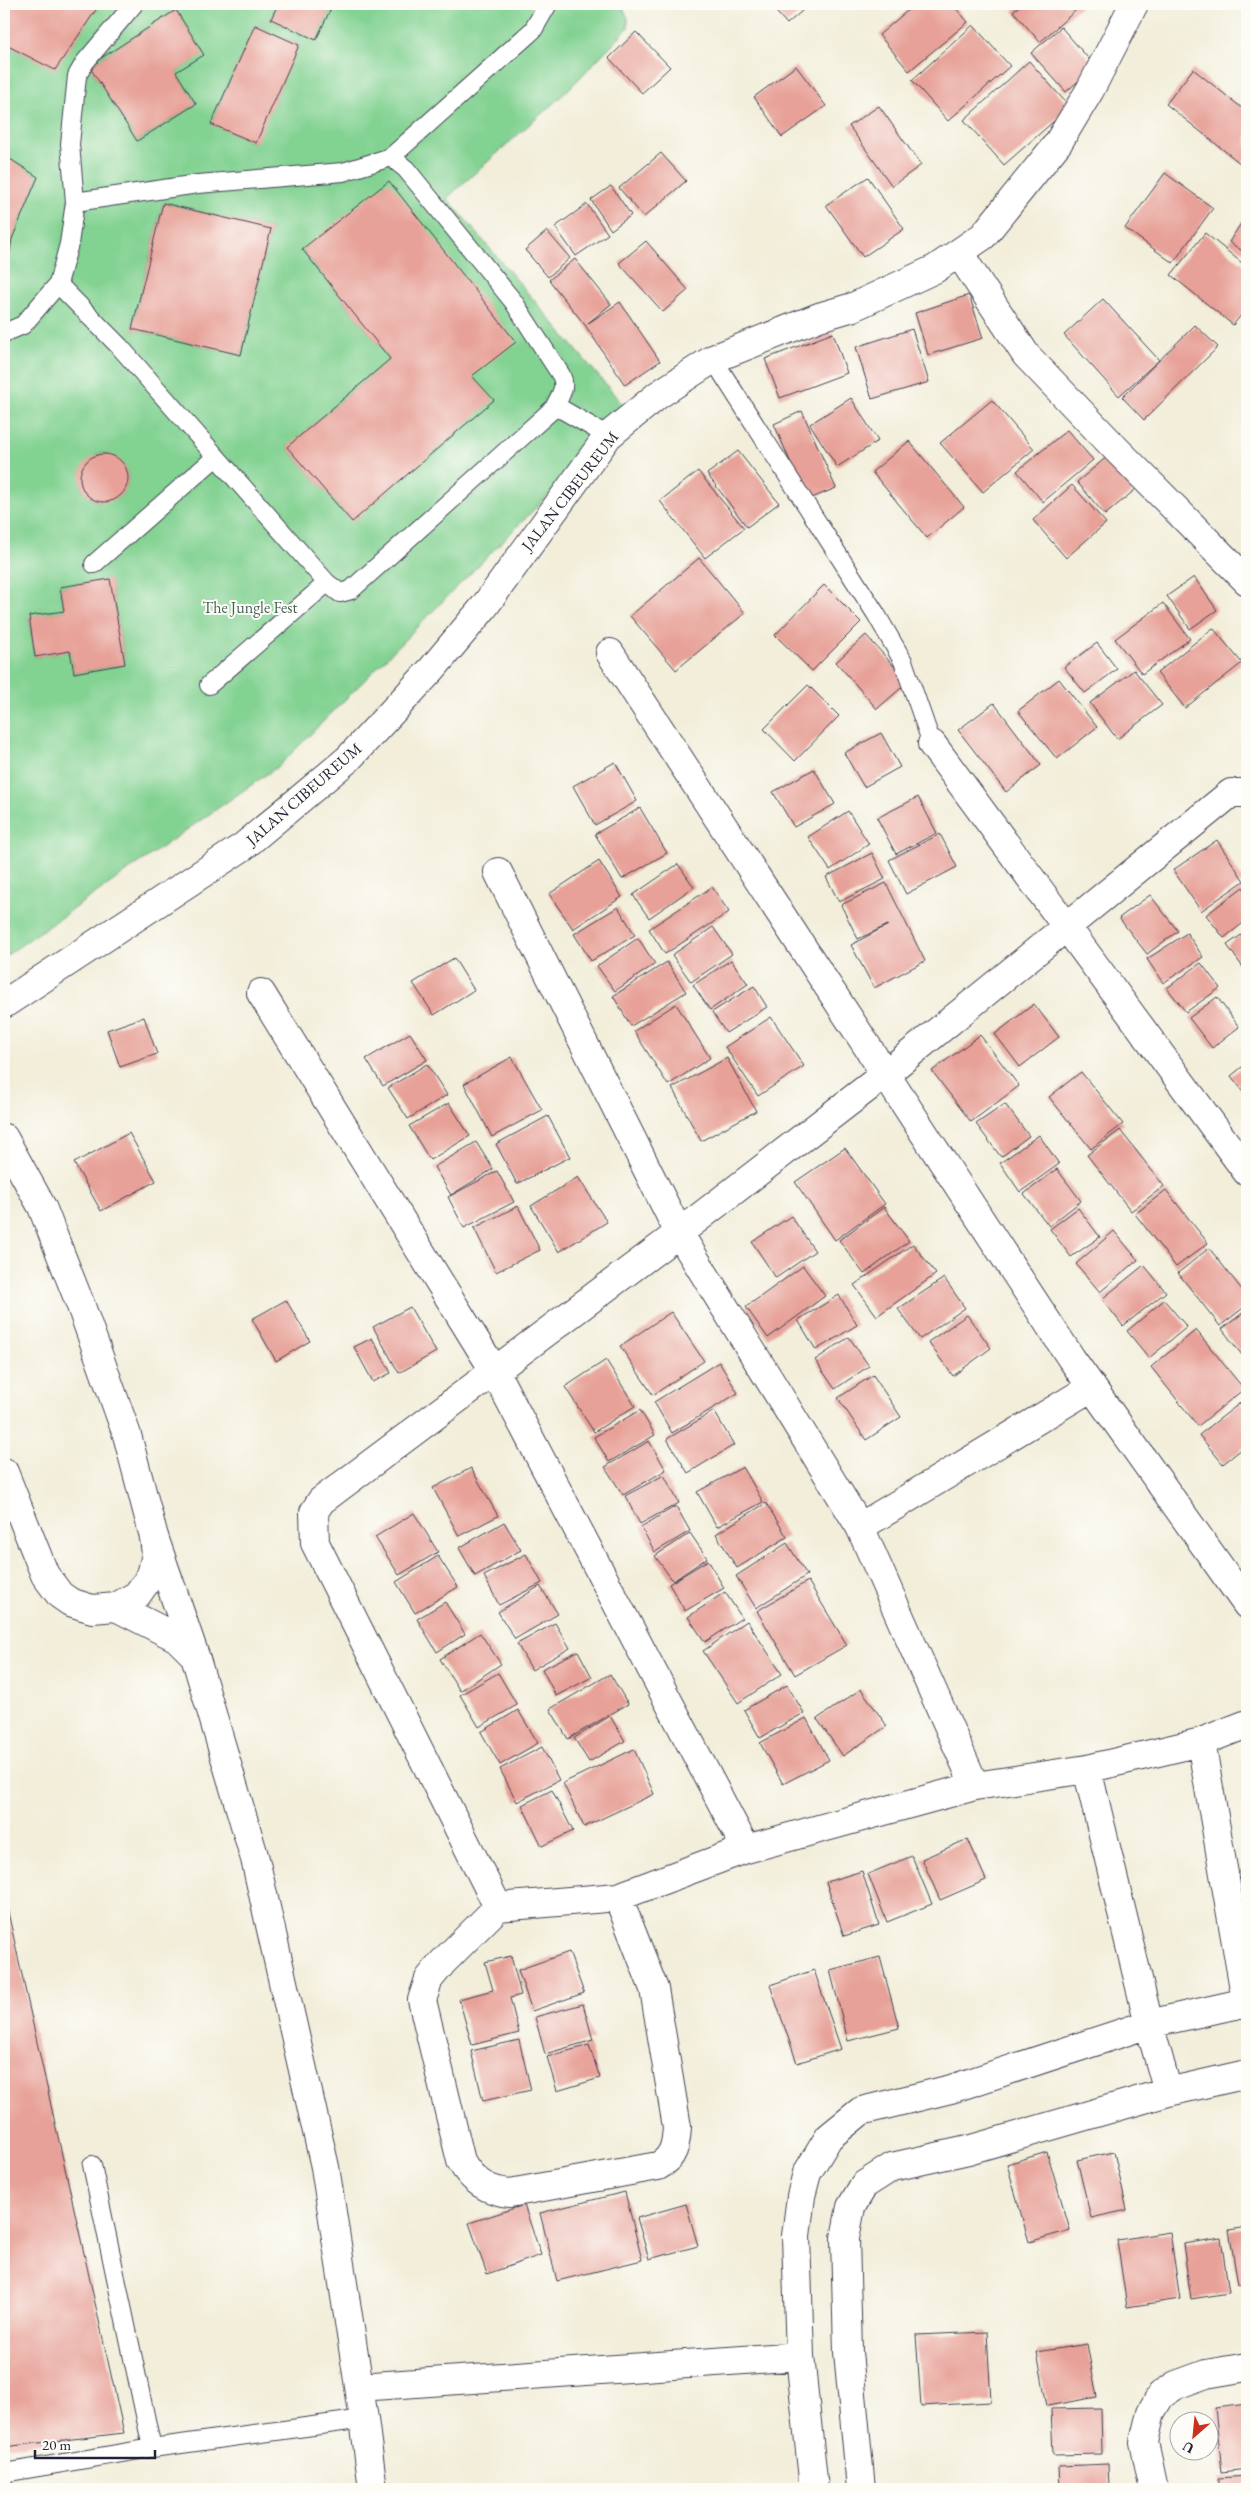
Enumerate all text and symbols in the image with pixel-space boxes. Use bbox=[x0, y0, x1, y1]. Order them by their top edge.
street label: JALAN CIBEUREUM bbox=[515, 427, 623, 557]
park label: The Jungle Fest bbox=[202, 597, 298, 618]
street label: JALAN CIBEUREUM bbox=[240, 738, 366, 851]
north arrow bbox=[1168, 2410, 1218, 2460]
scale bar bbox=[35, 2428, 155, 2460]
text: 20 m bbox=[42, 2435, 71, 2454]
text: U bbox=[1179, 2437, 1197, 2458]

